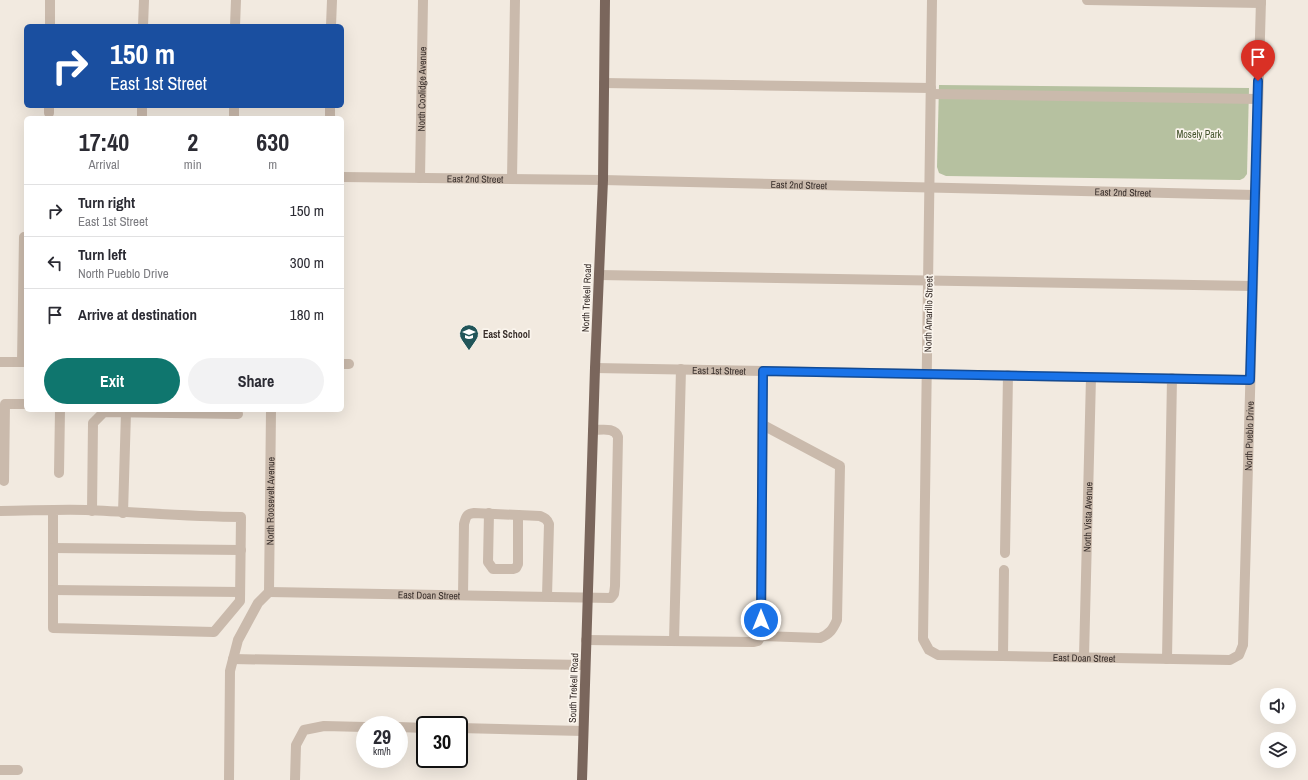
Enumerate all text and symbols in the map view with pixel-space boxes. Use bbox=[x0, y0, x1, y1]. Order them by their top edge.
text: 150 m bbox=[110, 35, 175, 73]
icon: right bbox=[44, 40, 96, 92]
pin bbox=[1241, 40, 1275, 81]
street label: North Coolidge Avenue bbox=[415, 46, 429, 131]
icon: arrive bbox=[1247, 46, 1269, 68]
text: East 1st Street bbox=[110, 71, 207, 96]
text: 17:40 bbox=[79, 126, 129, 158]
text: 2 bbox=[187, 126, 198, 158]
text: 630 bbox=[256, 126, 289, 158]
park label: Mosely Park bbox=[1176, 128, 1222, 141]
text: Arrival bbox=[89, 156, 119, 173]
text: min bbox=[184, 156, 202, 173]
text: m bbox=[268, 156, 277, 173]
street label: East 2nd Street bbox=[447, 172, 504, 186]
street label: East 2nd Street bbox=[770, 178, 828, 192]
street label: East 2nd Street bbox=[1094, 185, 1152, 200]
text: Turn right bbox=[78, 192, 135, 213]
icon: right bbox=[44, 200, 66, 222]
text: 150 m bbox=[290, 200, 324, 221]
text: East 1st Street bbox=[78, 213, 148, 230]
text: Turn left bbox=[78, 244, 126, 265]
icon: left bbox=[44, 252, 66, 274]
text: 300 m bbox=[290, 252, 324, 273]
street label: North Trekell Road bbox=[579, 264, 594, 332]
text: North Pueblo Drive bbox=[78, 265, 169, 282]
street label: North Amarillo Street bbox=[921, 275, 936, 352]
icon: arrive bbox=[44, 304, 66, 326]
text: Arrive at destination bbox=[78, 304, 197, 325]
text: 180 m bbox=[290, 304, 324, 325]
school or university icon: East School bbox=[458, 323, 480, 351]
place label: East School bbox=[483, 328, 530, 341]
button: Exit bbox=[44, 358, 180, 404]
button: Share bbox=[188, 358, 324, 404]
street label: East 1st Street bbox=[692, 364, 747, 378]
street label: North Pueblo Drive bbox=[1242, 401, 1257, 471]
street label: North Roosevelt Avenue bbox=[264, 456, 277, 545]
street label: North Vista Avenue bbox=[1081, 481, 1095, 552]
street label: East Doan Street bbox=[398, 588, 461, 602]
position arrow bbox=[740, 599, 782, 641]
street label: East Doan Street bbox=[1053, 651, 1116, 665]
street label: South Trekell Road bbox=[566, 653, 581, 723]
map controls bbox=[1260, 688, 1296, 768]
button: sound bbox=[1260, 688, 1296, 724]
speed limit sign: 30 bbox=[416, 716, 468, 768]
text: 29 bbox=[373, 723, 391, 750]
button: layers bbox=[1260, 732, 1296, 768]
text: km/h bbox=[373, 745, 391, 758]

